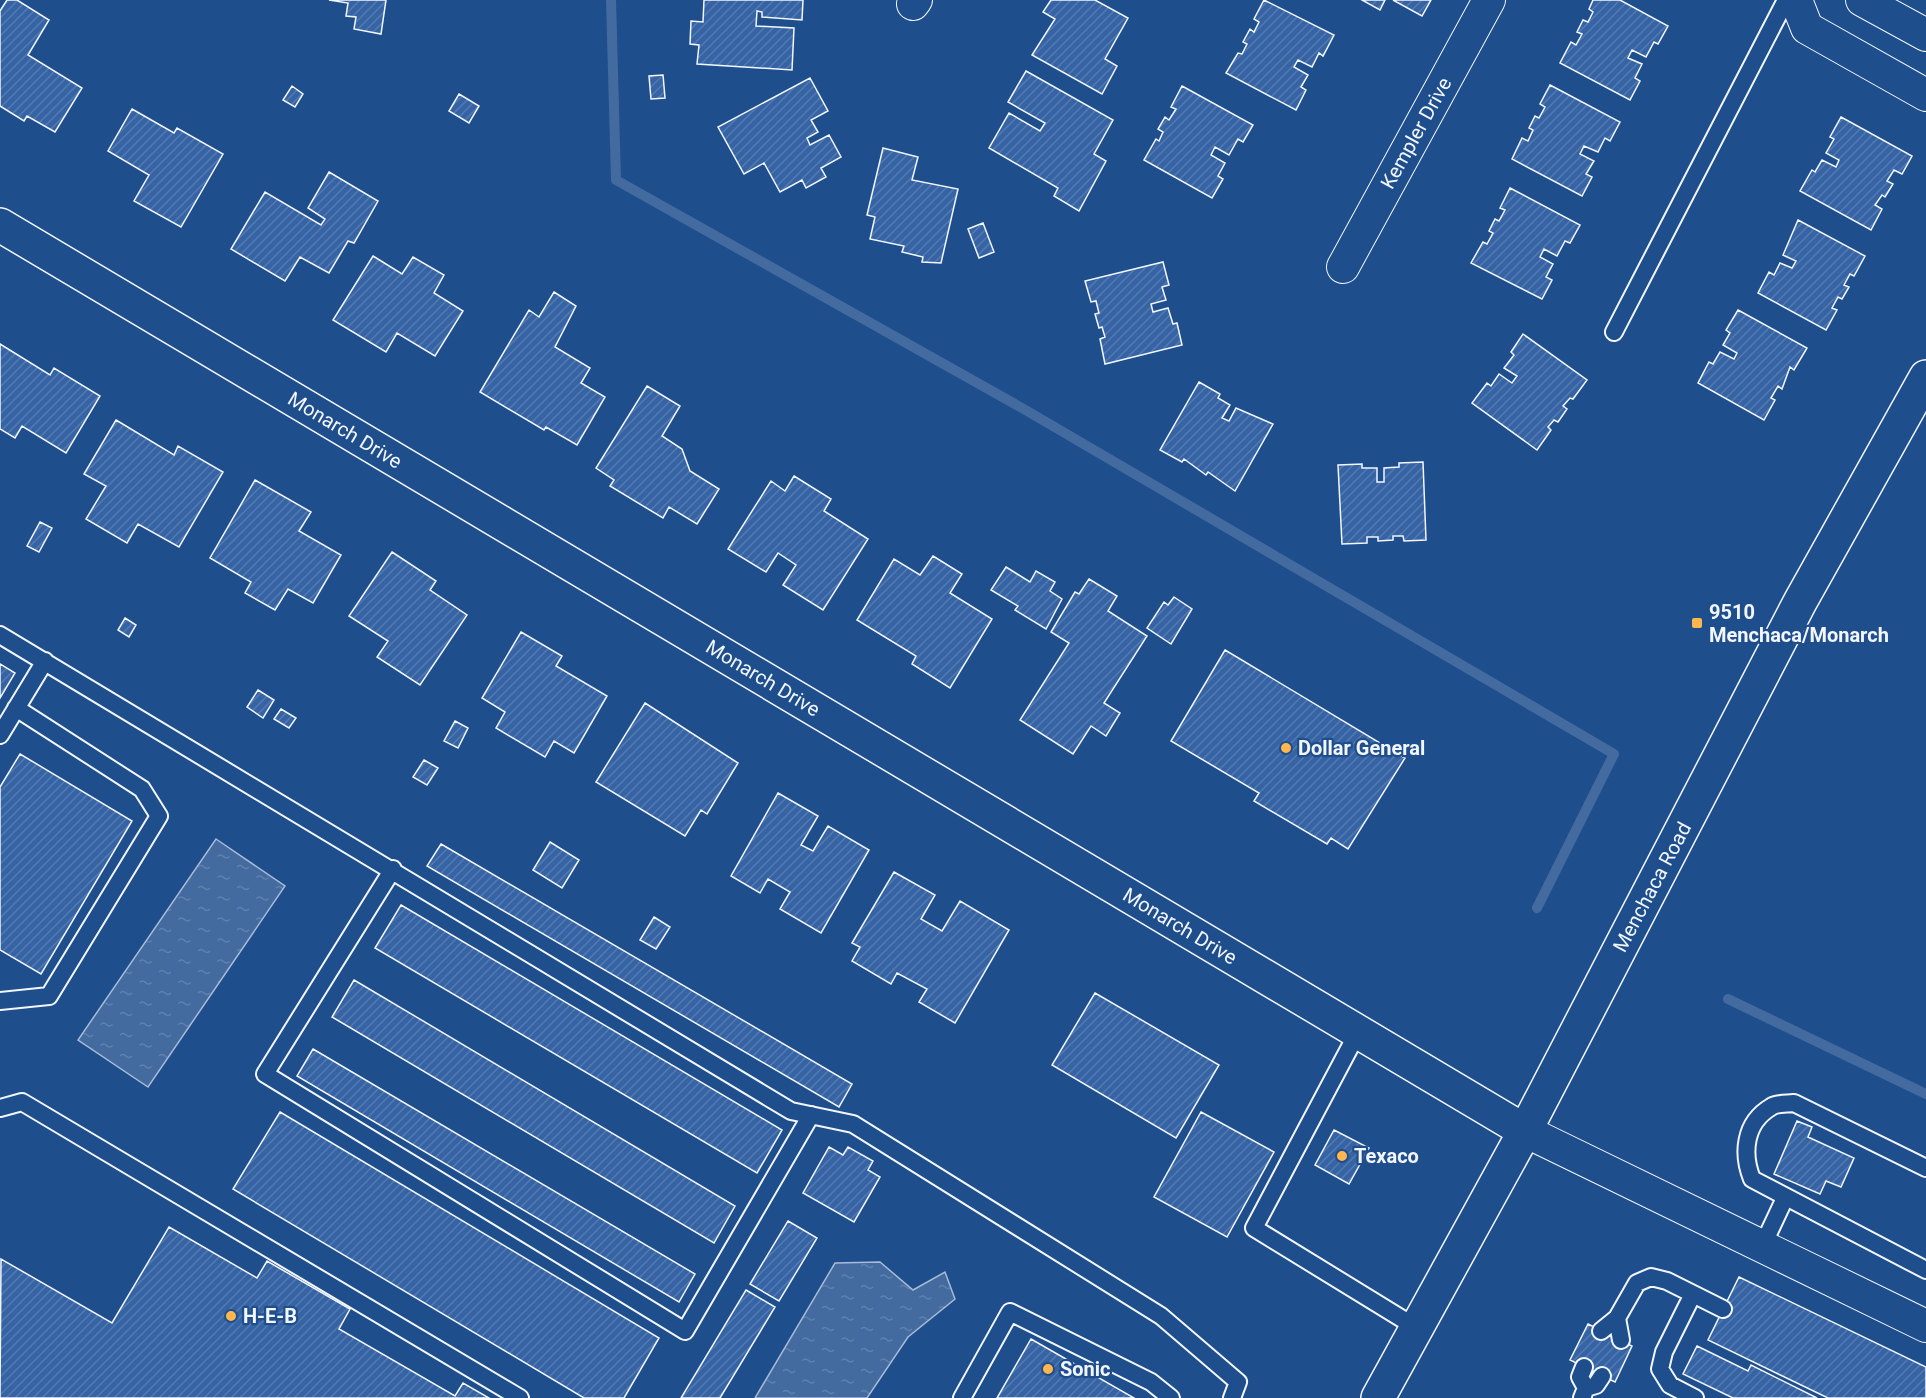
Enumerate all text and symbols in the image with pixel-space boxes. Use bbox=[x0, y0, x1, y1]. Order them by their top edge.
street label: Kempler Drive bbox=[1375, 73, 1457, 193]
street label: Monarch Drive bbox=[284, 387, 406, 473]
place label: 9510 Menchaca/Monarch bbox=[1709, 600, 1889, 647]
marker: 9510 Menchaca/Monarch bbox=[1690, 616, 1704, 630]
street label: Monarch Drive bbox=[702, 635, 824, 721]
place label: Dollar General bbox=[1298, 736, 1425, 760]
marker: Dollar General bbox=[1279, 741, 1293, 755]
street label: Menchaca Road bbox=[1608, 818, 1696, 956]
street label: Monarch Drive bbox=[1119, 883, 1241, 969]
place label: Texaco bbox=[1354, 1144, 1419, 1168]
marker: Texaco bbox=[1335, 1149, 1349, 1163]
place label: H-E-B bbox=[243, 1304, 297, 1328]
marker: H-E-B bbox=[224, 1309, 238, 1323]
place label: Sonic bbox=[1060, 1357, 1111, 1381]
marker: Sonic bbox=[1041, 1362, 1055, 1376]

